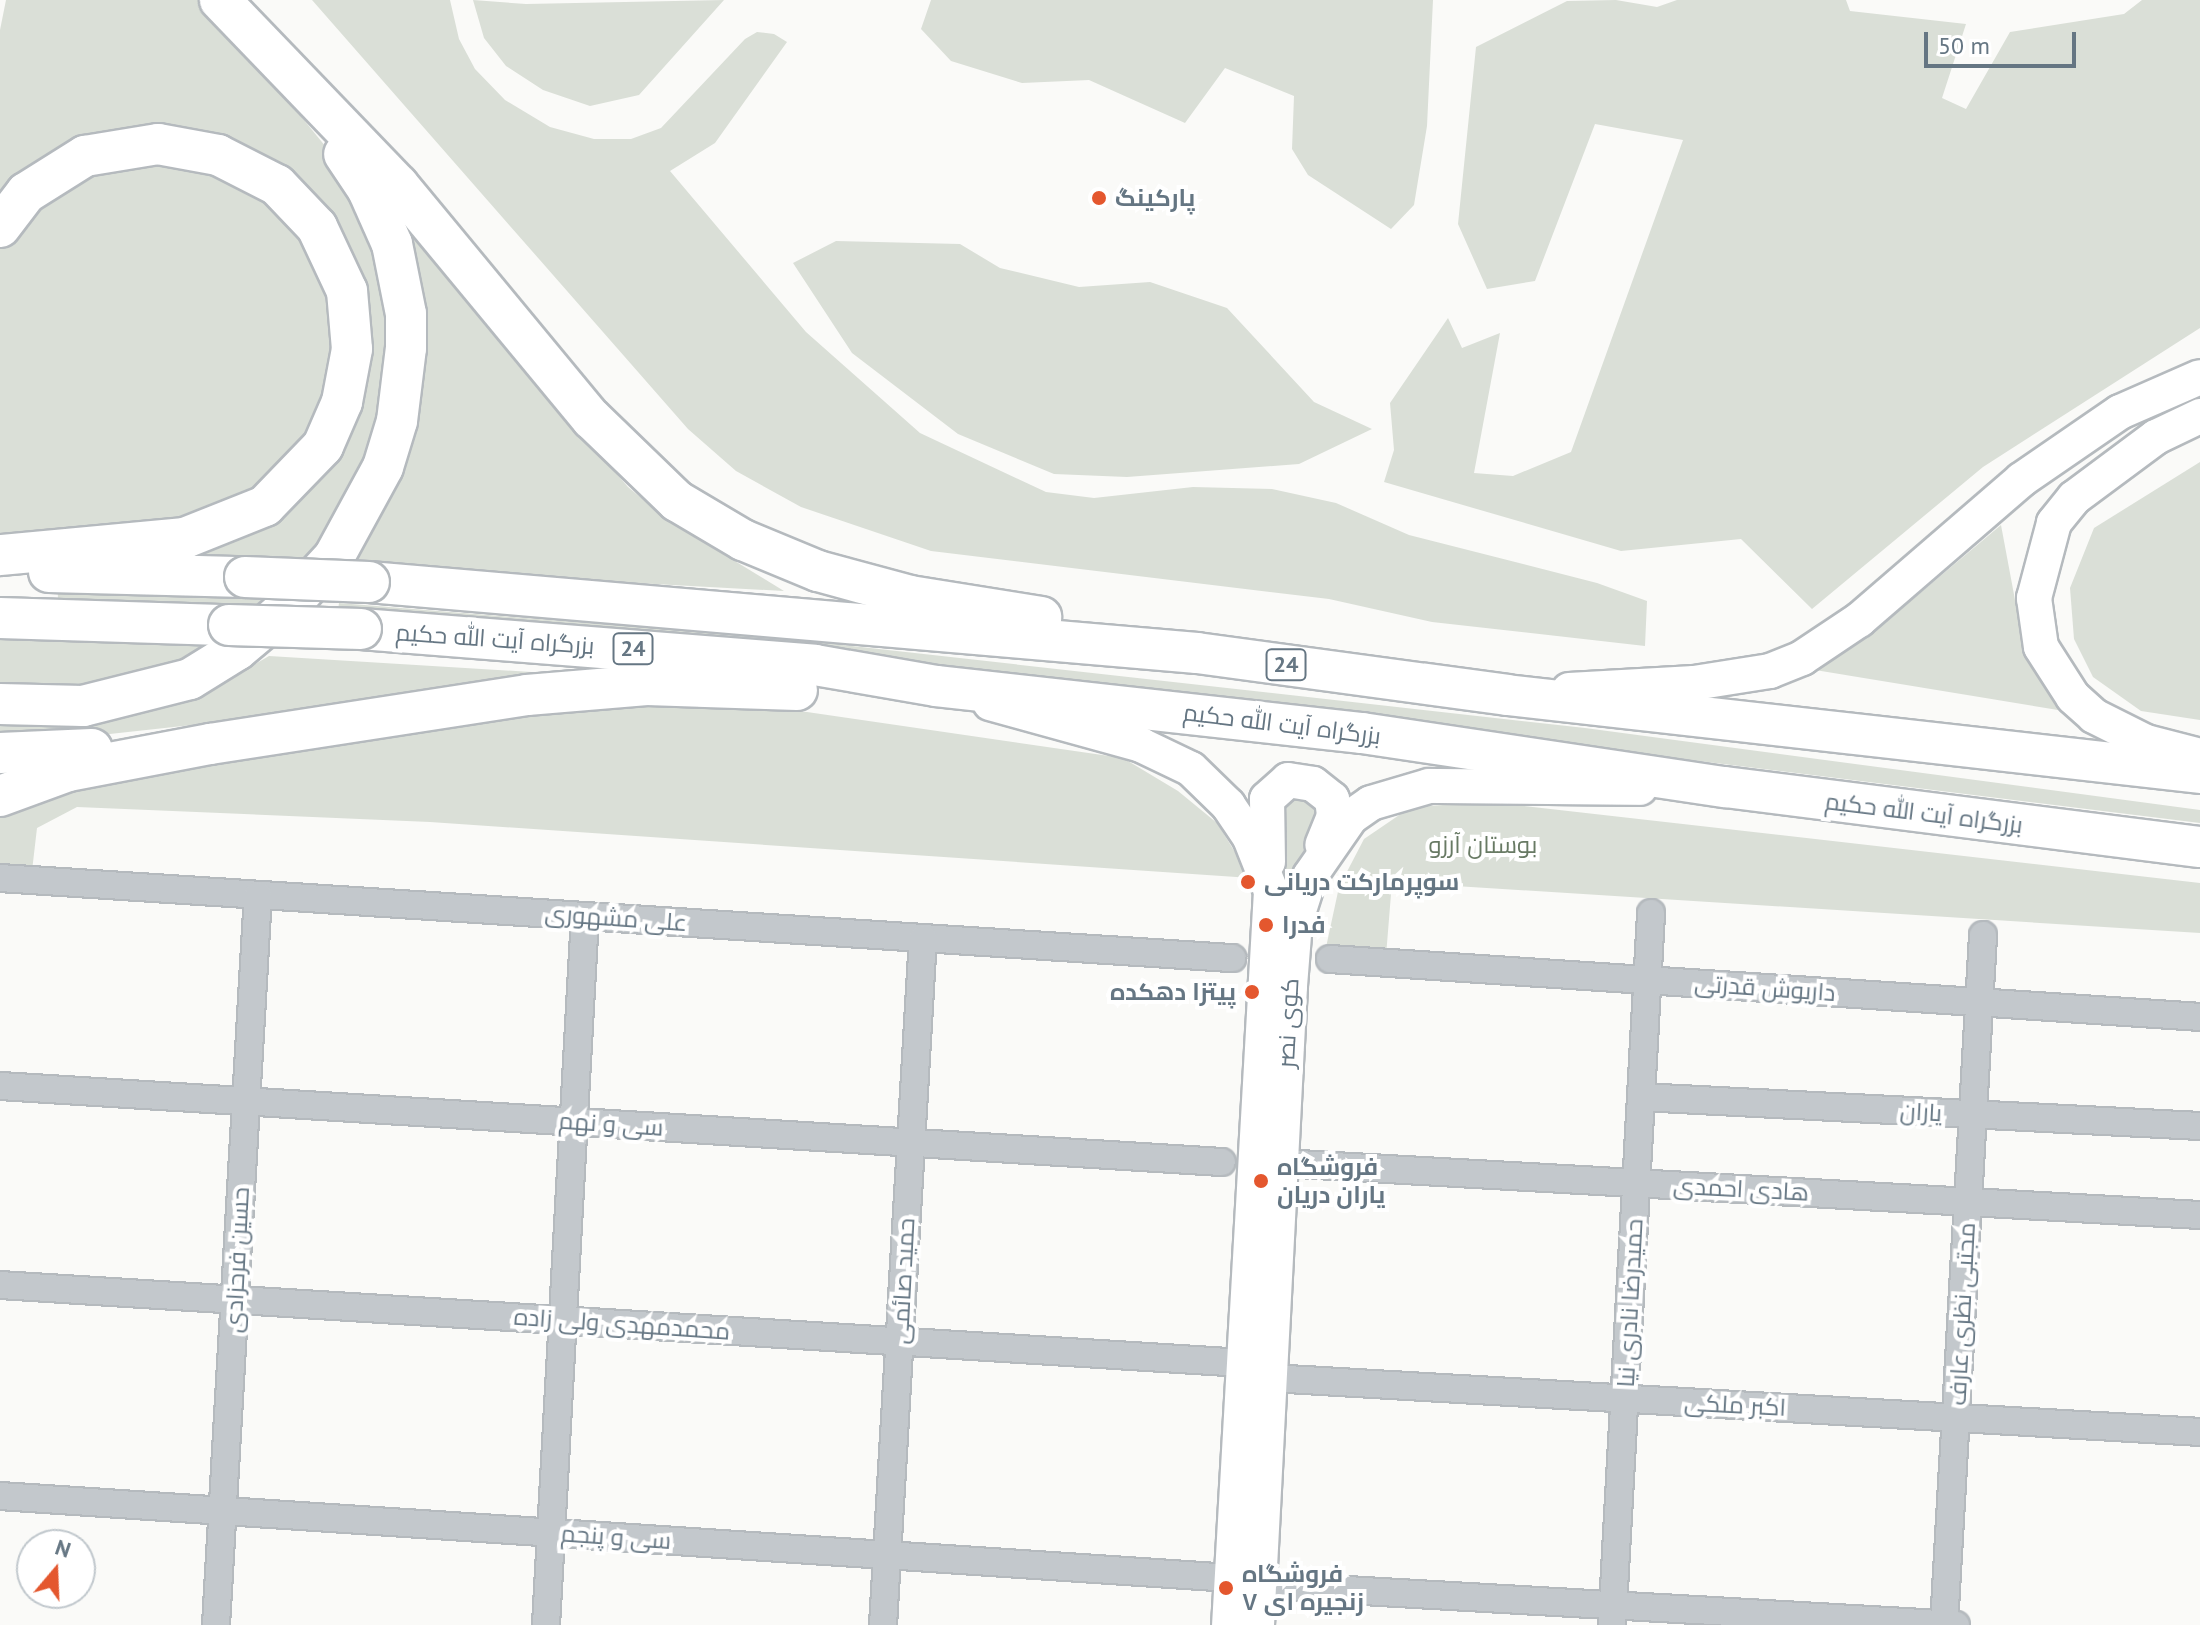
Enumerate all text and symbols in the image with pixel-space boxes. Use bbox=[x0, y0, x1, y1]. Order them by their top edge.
scale bar bbox=[1928, 16, 2080, 66]
text: 50 m bbox=[1938, 30, 1990, 61]
place label: پارکینگ bbox=[1115, 184, 1195, 212]
marker: پارکینگ bbox=[1090, 189, 1108, 207]
street label: بزرگراه آیت الله حکیم bbox=[395, 618, 595, 660]
road number: 24 bbox=[611, 631, 655, 667]
road number: 24 bbox=[1264, 647, 1308, 683]
street label: بزرگراه آیت الله حکیم bbox=[1181, 698, 1383, 750]
street label: بزرگراه آیت الله حکیم bbox=[1823, 787, 2025, 839]
park label: بوستان آرزو bbox=[1429, 831, 1537, 859]
place label: سوپرمارکت دریانی bbox=[1264, 868, 1459, 896]
marker: سوپرمارکت دریانی bbox=[1239, 873, 1257, 891]
street label: علی مشهوری bbox=[544, 899, 688, 937]
place label: فدرا bbox=[1282, 911, 1326, 939]
marker: فدرا bbox=[1257, 916, 1275, 934]
street label: داریوش قدرتی bbox=[1693, 969, 1837, 1007]
street label: کوی نصر bbox=[1271, 977, 1305, 1069]
place label: پیتزا دهکده bbox=[1110, 978, 1236, 1006]
marker: پیتزا دهکده bbox=[1243, 983, 1261, 1001]
street label: یاران bbox=[1899, 1097, 1943, 1127]
street label: سی و نهم bbox=[558, 1106, 664, 1142]
place label: فروشگاه یاران دریان bbox=[1277, 1153, 1385, 1209]
street label: هادی احمدی bbox=[1672, 1171, 1810, 1207]
marker: فروشگاه یاران دریان bbox=[1252, 1172, 1270, 1190]
street label: حسین فرحزادی bbox=[219, 1186, 255, 1334]
street label: حمید صائمی bbox=[885, 1217, 921, 1345]
street label: حمیدرضا نادری نیا bbox=[1611, 1218, 1649, 1388]
street label: مجتبی نظری عارف bbox=[1943, 1222, 1981, 1406]
street label: محمدمهدی ولی زاده bbox=[513, 1302, 731, 1346]
street label: اکبر ملکی bbox=[1683, 1388, 1787, 1422]
street label: سی و پنجم bbox=[560, 1519, 672, 1555]
north arrow bbox=[16, 1529, 96, 1609]
text: N bbox=[52, 1533, 75, 1564]
place label: فروشگاه زنجیره ای ۷ bbox=[1242, 1560, 1364, 1616]
marker: فروشگاه زنجیره ای ۷ bbox=[1217, 1579, 1235, 1597]

